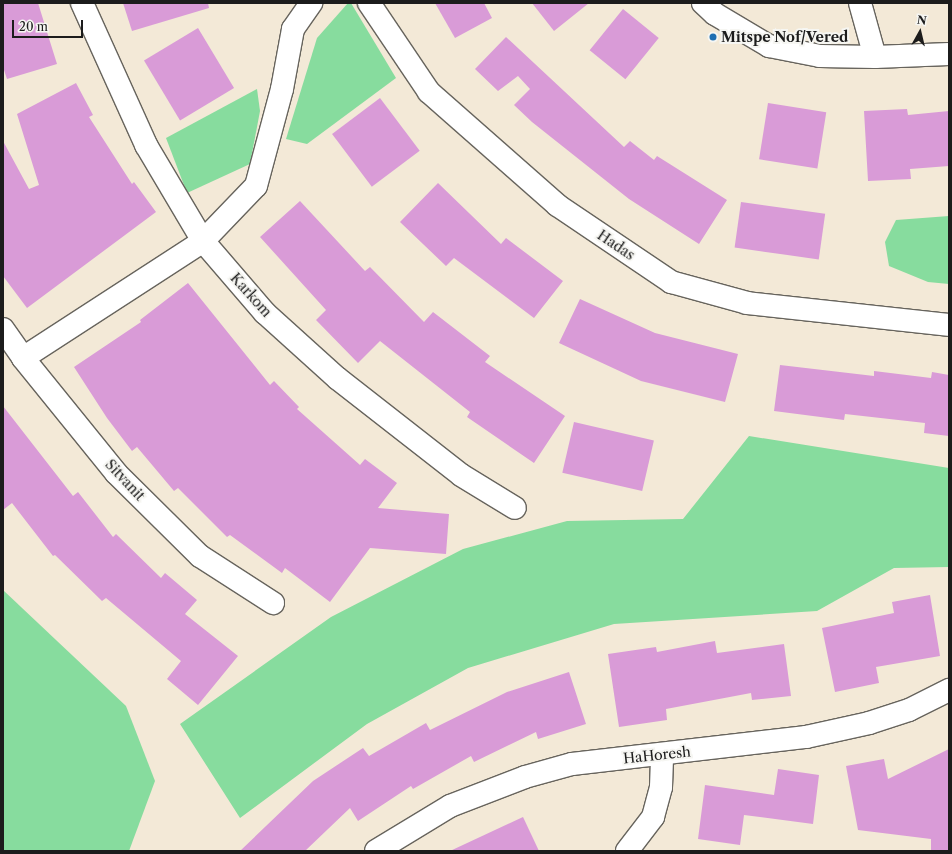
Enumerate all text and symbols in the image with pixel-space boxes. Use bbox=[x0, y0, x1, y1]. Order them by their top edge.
scale bar bbox=[14, 12, 85, 38]
north arrow bbox=[900, 12, 940, 52]
text: N bbox=[916, 13, 927, 28]
text: 20 m bbox=[19, 19, 48, 34]
place label: Mitspe Nof/Vered bbox=[721, 29, 848, 45]
marker: Mitspe Nof/Vered bbox=[708, 32, 718, 42]
street label: Hadas bbox=[594, 226, 638, 264]
street label: Karkom bbox=[227, 270, 275, 320]
street label: Sitvanit bbox=[102, 456, 148, 504]
street label: HaHoresh bbox=[622, 743, 692, 767]

